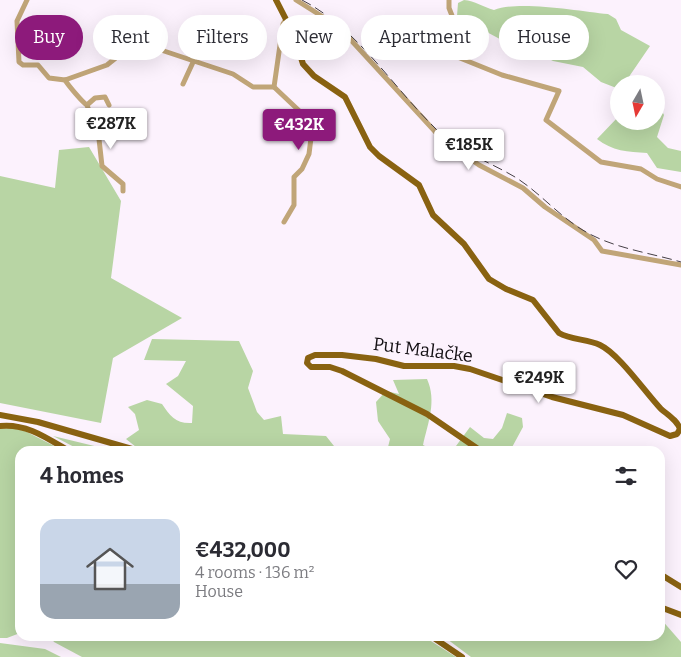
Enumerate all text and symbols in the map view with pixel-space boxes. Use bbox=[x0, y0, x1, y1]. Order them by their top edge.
chip: Buy bbox=[15, 15, 83, 60]
chip: Rent bbox=[93, 15, 168, 60]
chip: Filters bbox=[178, 15, 267, 60]
chip: New bbox=[277, 15, 351, 60]
chip: Apartment bbox=[361, 15, 489, 60]
chip: House bbox=[499, 15, 589, 60]
north arrow bbox=[610, 75, 665, 130]
map controls bbox=[610, 75, 665, 130]
pin: €287K bbox=[76, 108, 146, 150]
pin: €432K bbox=[264, 108, 334, 151]
text: €287K bbox=[86, 114, 136, 133]
text: €432K bbox=[274, 115, 324, 134]
pin: €185K bbox=[434, 128, 504, 171]
text: €185K bbox=[445, 135, 493, 154]
street label: Put Malačke bbox=[372, 333, 474, 367]
pin: €249K bbox=[504, 362, 574, 404]
text: €249K bbox=[514, 368, 564, 387]
icon: filters bbox=[612, 462, 640, 490]
text: 4 homes bbox=[40, 463, 124, 489]
text: €432,000 bbox=[195, 537, 291, 563]
icon: home bbox=[80, 539, 140, 599]
icon: heart bbox=[612, 555, 640, 583]
text: 4 rooms · 136 m² bbox=[195, 563, 314, 582]
text: House bbox=[195, 582, 243, 601]

